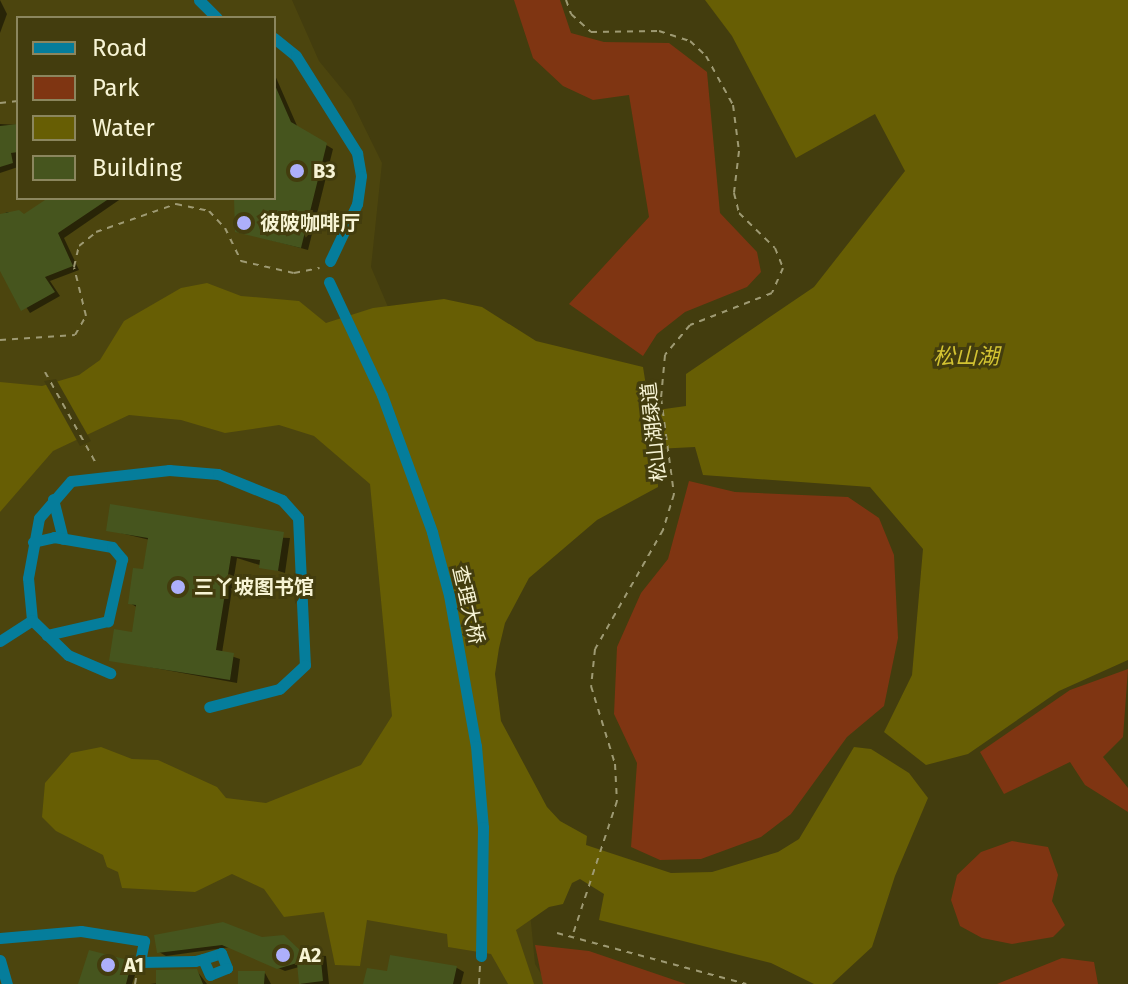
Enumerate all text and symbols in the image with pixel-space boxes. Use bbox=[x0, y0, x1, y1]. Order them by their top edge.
legend bbox=[16, 16, 276, 200]
text: Road bbox=[92, 34, 147, 62]
text: Park bbox=[92, 74, 139, 102]
text: Water bbox=[92, 114, 155, 142]
text: Building bbox=[92, 154, 182, 182]
place label: B3 bbox=[313, 159, 336, 183]
marker: B3 bbox=[288, 162, 306, 180]
place label: 彼陂咖啡厅 bbox=[260, 211, 360, 235]
marker: 彼陂咖啡厅 bbox=[235, 214, 253, 232]
water label: 松山湖 bbox=[933, 344, 999, 370]
street label: 松山湖绿道 bbox=[637, 381, 671, 483]
street label: 查理大桥 bbox=[447, 563, 489, 647]
place label: 三丫坡图书馆 bbox=[194, 575, 314, 599]
marker: 三丫坡图书馆 bbox=[169, 578, 187, 596]
place label: A2 bbox=[299, 943, 321, 967]
marker: A2 bbox=[274, 946, 292, 964]
place label: A1 bbox=[124, 953, 144, 977]
marker: A1 bbox=[99, 956, 117, 974]

